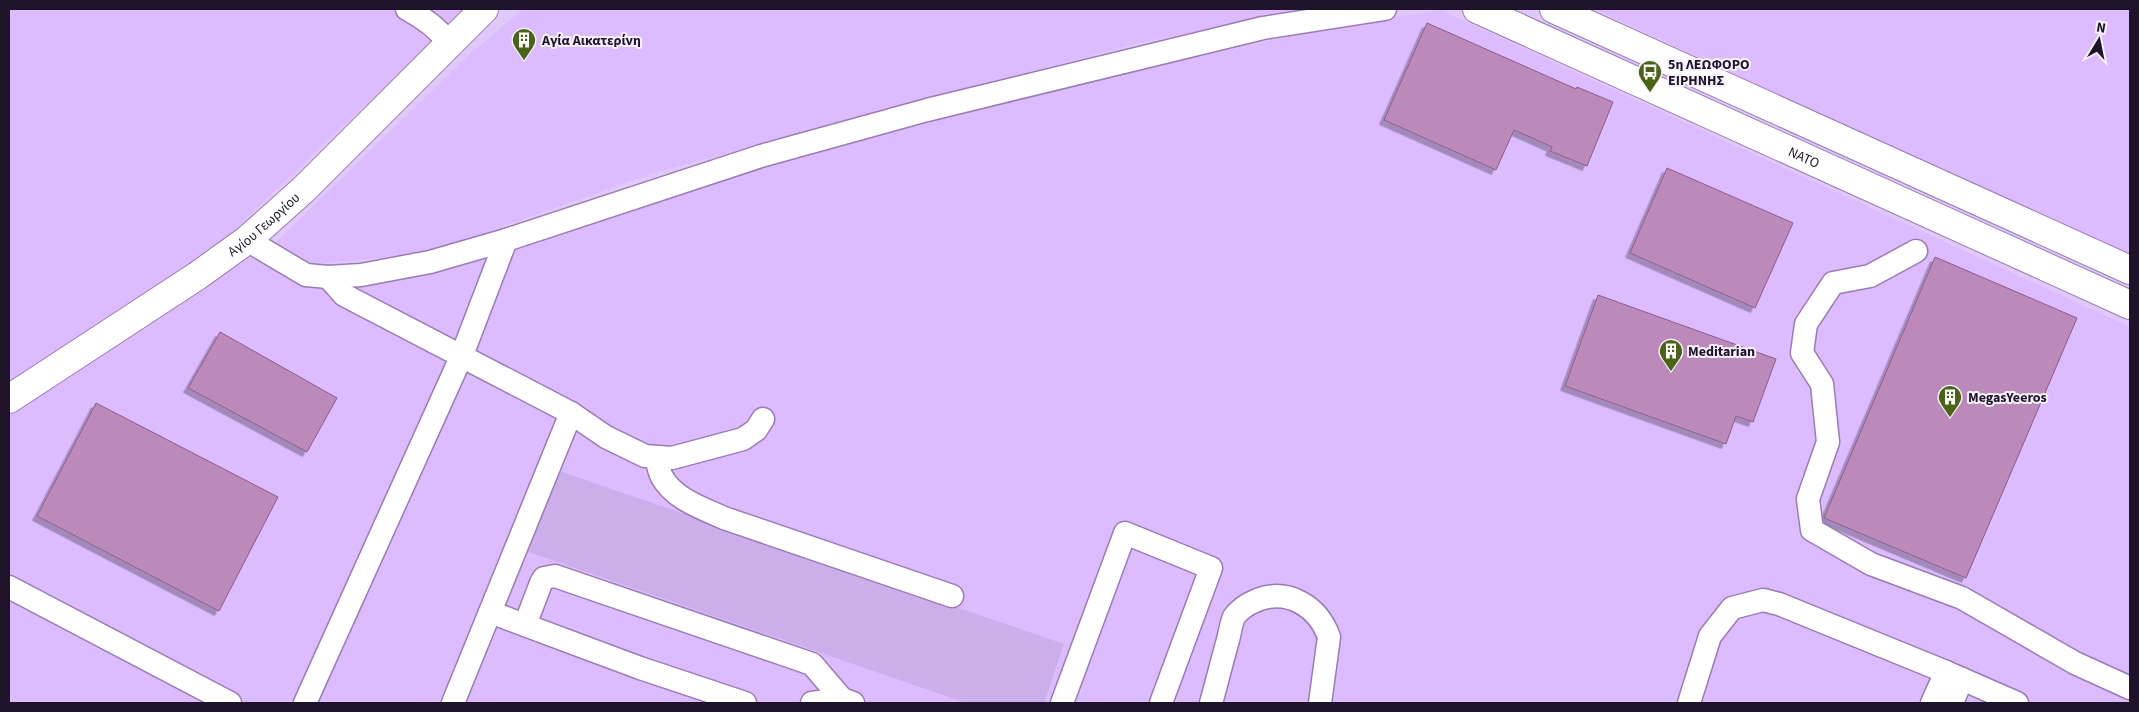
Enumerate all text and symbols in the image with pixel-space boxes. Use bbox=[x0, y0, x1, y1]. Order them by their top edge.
north arrow bbox=[2074, 15, 2124, 65]
text: N bbox=[2095, 18, 2107, 39]
building icon: Αγία Αικατερίνη bbox=[511, 27, 537, 61]
place label: Αγία Αικατερίνη bbox=[541, 31, 641, 51]
place label: 5η ΛΕΩΦΟΡΟ ΕΙΡΗΝΗΣ bbox=[1668, 55, 1750, 91]
bus stop icon: 5η ΛΕΩΦΟΡΟ ΕΙΡΗΝΗΣ bbox=[1637, 59, 1663, 93]
street label: ΝΑΤΟ bbox=[1785, 142, 1822, 174]
street label: Αγίου Γεωργίου bbox=[224, 188, 305, 262]
building icon: Meditarian bbox=[1658, 338, 1684, 372]
place label: Meditarian bbox=[1688, 342, 1755, 362]
building icon: MegasYeeros bbox=[1937, 384, 1963, 418]
place label: MegasYeeros bbox=[1968, 388, 2047, 408]

